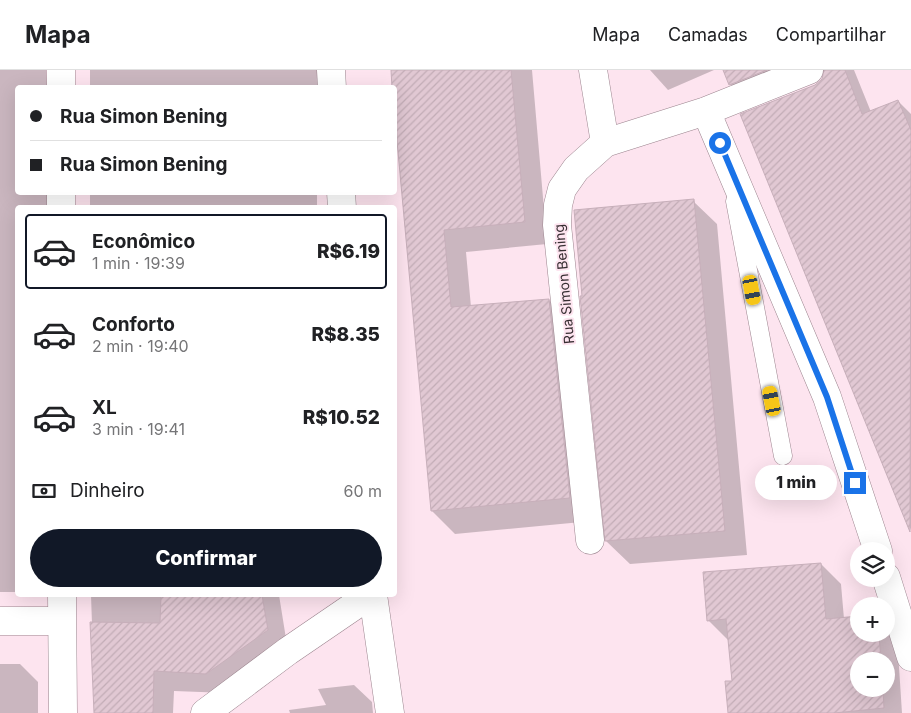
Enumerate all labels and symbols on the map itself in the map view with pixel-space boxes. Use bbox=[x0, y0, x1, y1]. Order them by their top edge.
route start bbox=[709, 132, 731, 154]
street label: Rua Simon Bening bbox=[550, 223, 577, 345]
car bbox=[741, 274, 762, 306]
car bbox=[761, 385, 782, 417]
callout: 1 min bbox=[755, 466, 838, 500]
route end bbox=[844, 472, 866, 494]

